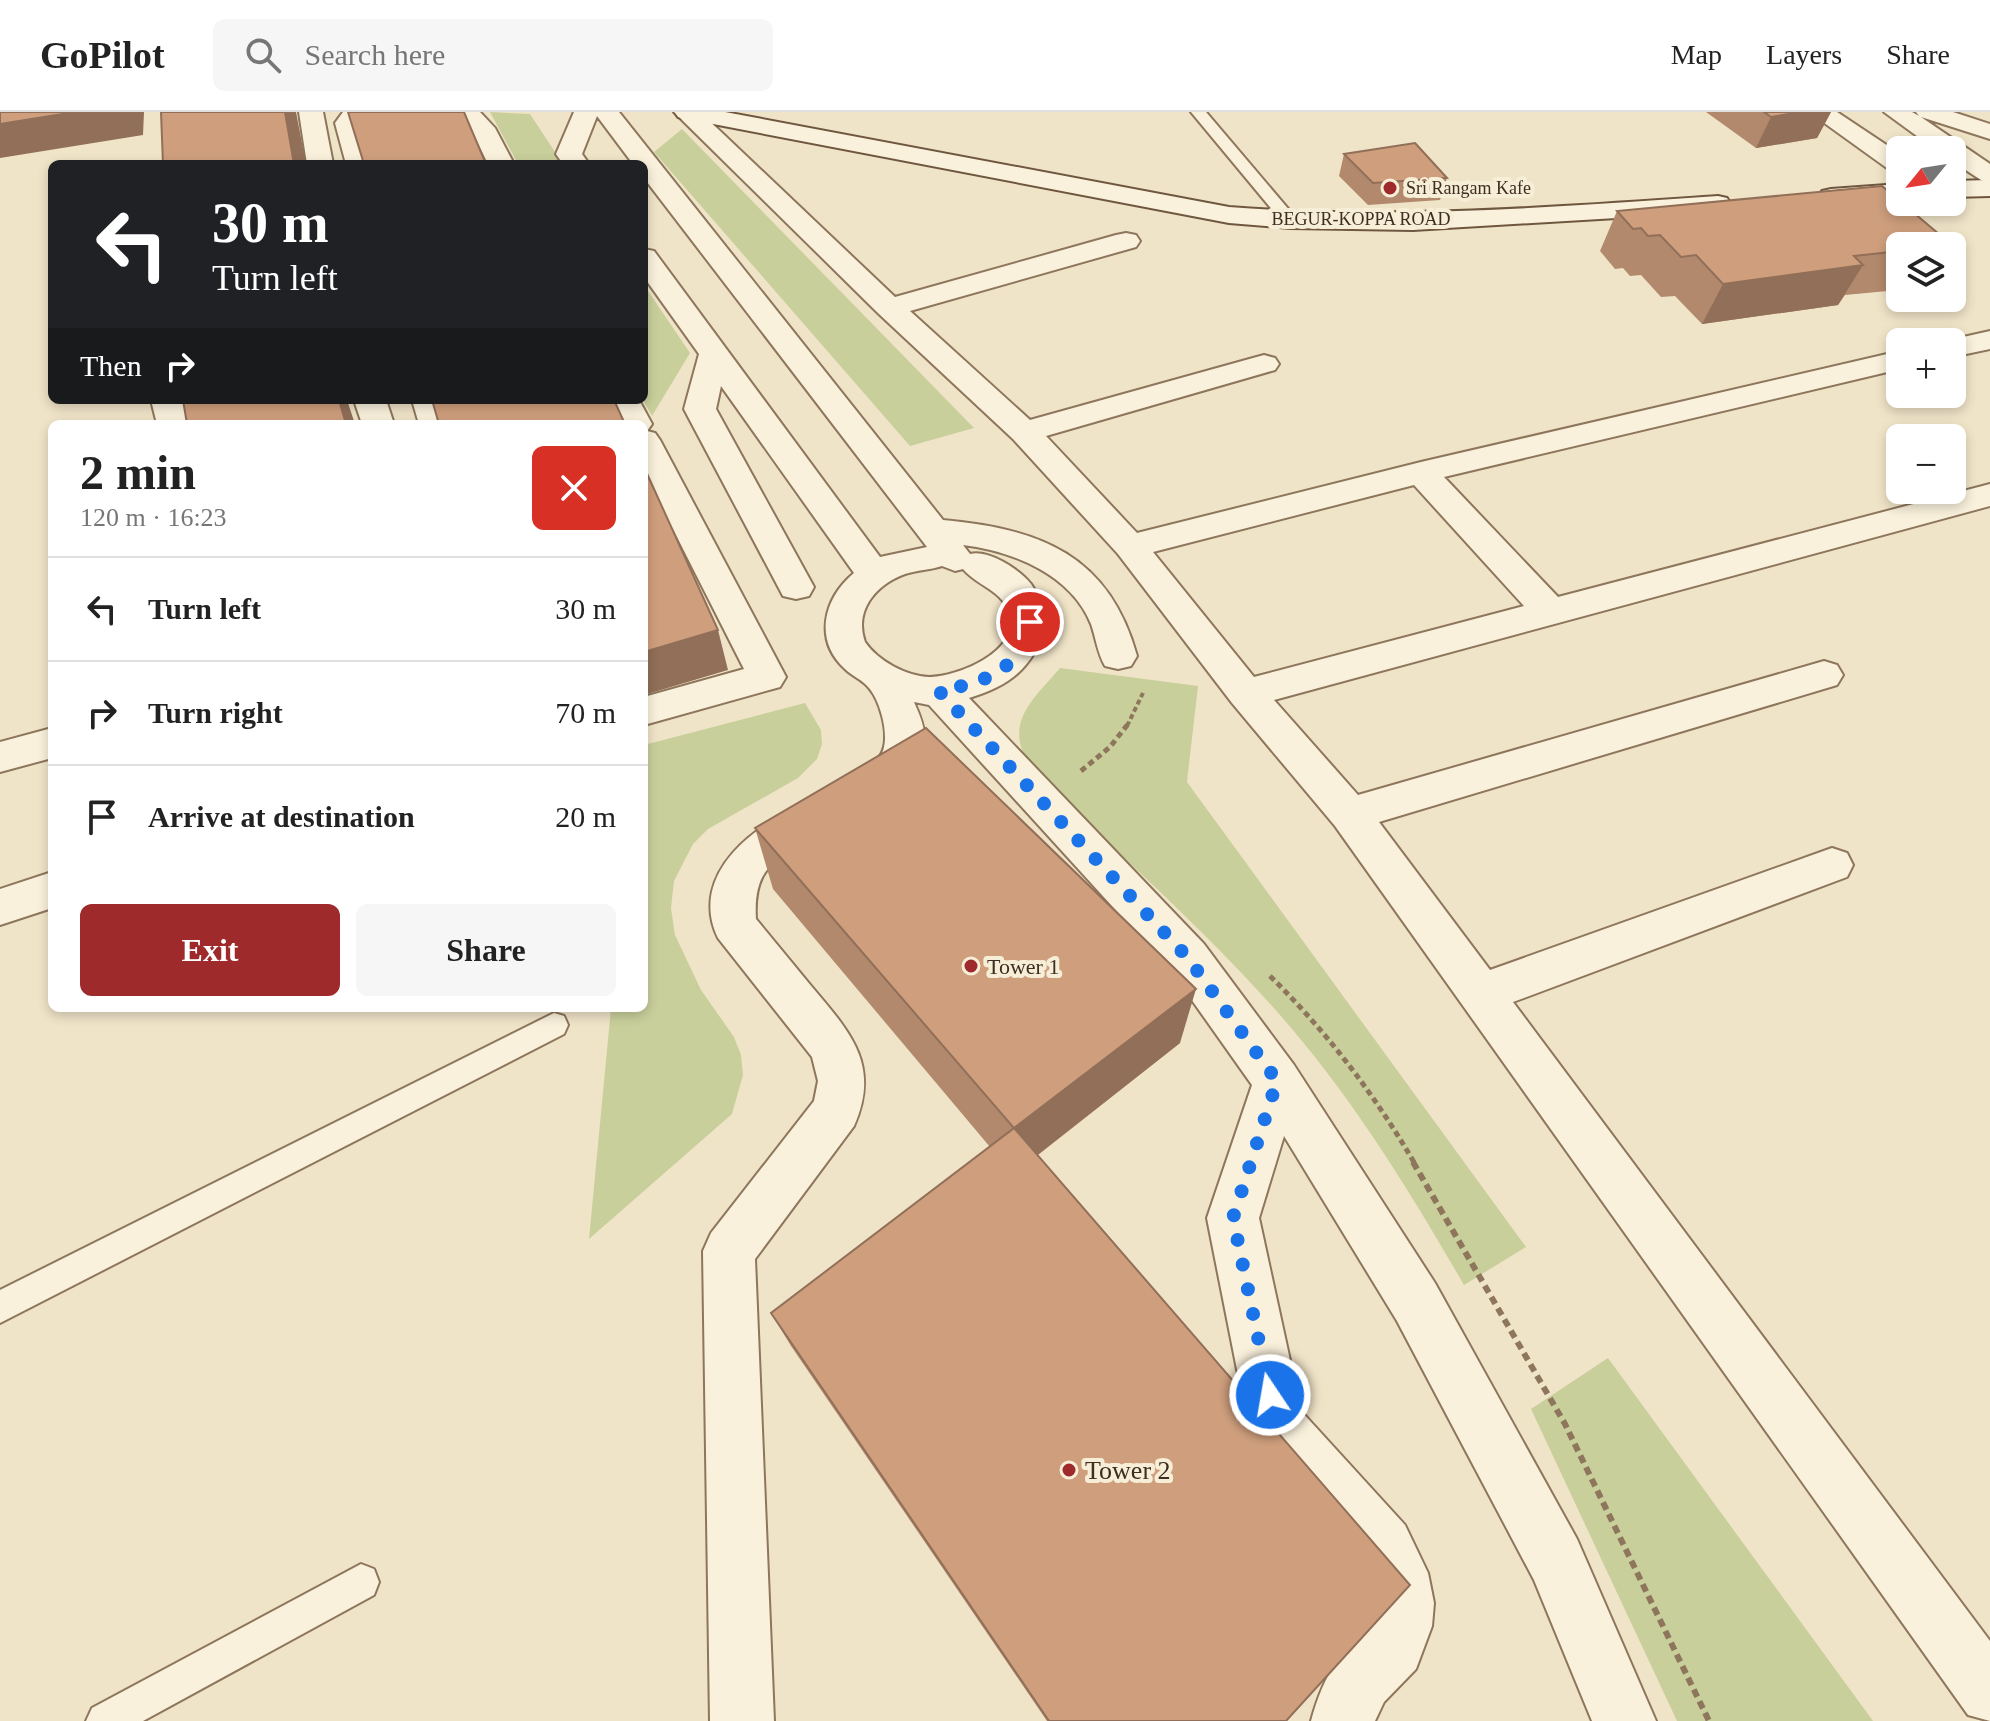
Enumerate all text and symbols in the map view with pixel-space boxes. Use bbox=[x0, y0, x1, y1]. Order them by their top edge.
search box bbox=[213, 19, 773, 91]
icon: search bbox=[241, 33, 285, 77]
text: GoPilot bbox=[40, 34, 165, 76]
text: Search here bbox=[305, 38, 445, 71]
text: Map bbox=[1671, 39, 1722, 70]
text: Layers bbox=[1766, 39, 1842, 70]
text: Share bbox=[1886, 39, 1950, 70]
north arrow bbox=[1886, 136, 1966, 216]
map controls bbox=[1886, 136, 1966, 504]
place label: Sri Rangam Kafe bbox=[1406, 178, 1531, 198]
marker: Sri Rangam Kafe bbox=[1381, 179, 1399, 197]
icon: left bbox=[80, 192, 184, 296]
text: 30 m bbox=[212, 192, 329, 254]
street label: BEGUR-KOPPA ROAD bbox=[1272, 209, 1450, 229]
button: layers bbox=[1886, 232, 1966, 312]
text: Turn left bbox=[212, 258, 338, 298]
button: + bbox=[1886, 328, 1966, 408]
icon: right bbox=[158, 344, 202, 388]
text: Then bbox=[80, 349, 142, 382]
button: − bbox=[1886, 424, 1966, 504]
text: 2 min bbox=[80, 446, 196, 499]
button: close bbox=[532, 446, 616, 530]
text: 120 m · 16:23 bbox=[80, 503, 227, 532]
icon: left bbox=[80, 587, 124, 631]
pin bbox=[996, 588, 1064, 656]
text: Turn left bbox=[148, 592, 261, 625]
text: 30 m bbox=[555, 592, 616, 625]
icon: arrive bbox=[1008, 600, 1052, 644]
icon: right bbox=[80, 691, 124, 735]
text: Turn right bbox=[148, 696, 283, 729]
text: 70 m bbox=[555, 696, 616, 729]
icon: arrive bbox=[80, 795, 124, 839]
text: Arrive at destination bbox=[148, 800, 415, 833]
text: 20 m bbox=[555, 800, 616, 833]
button: Exit bbox=[80, 904, 340, 996]
button: Share bbox=[356, 904, 616, 996]
place label: Tower 1 bbox=[987, 954, 1059, 979]
marker: Tower 1 bbox=[962, 957, 980, 975]
position arrow bbox=[1228, 1353, 1312, 1437]
place label: Tower 2 bbox=[1085, 1456, 1171, 1485]
marker: Tower 2 bbox=[1060, 1461, 1078, 1479]

